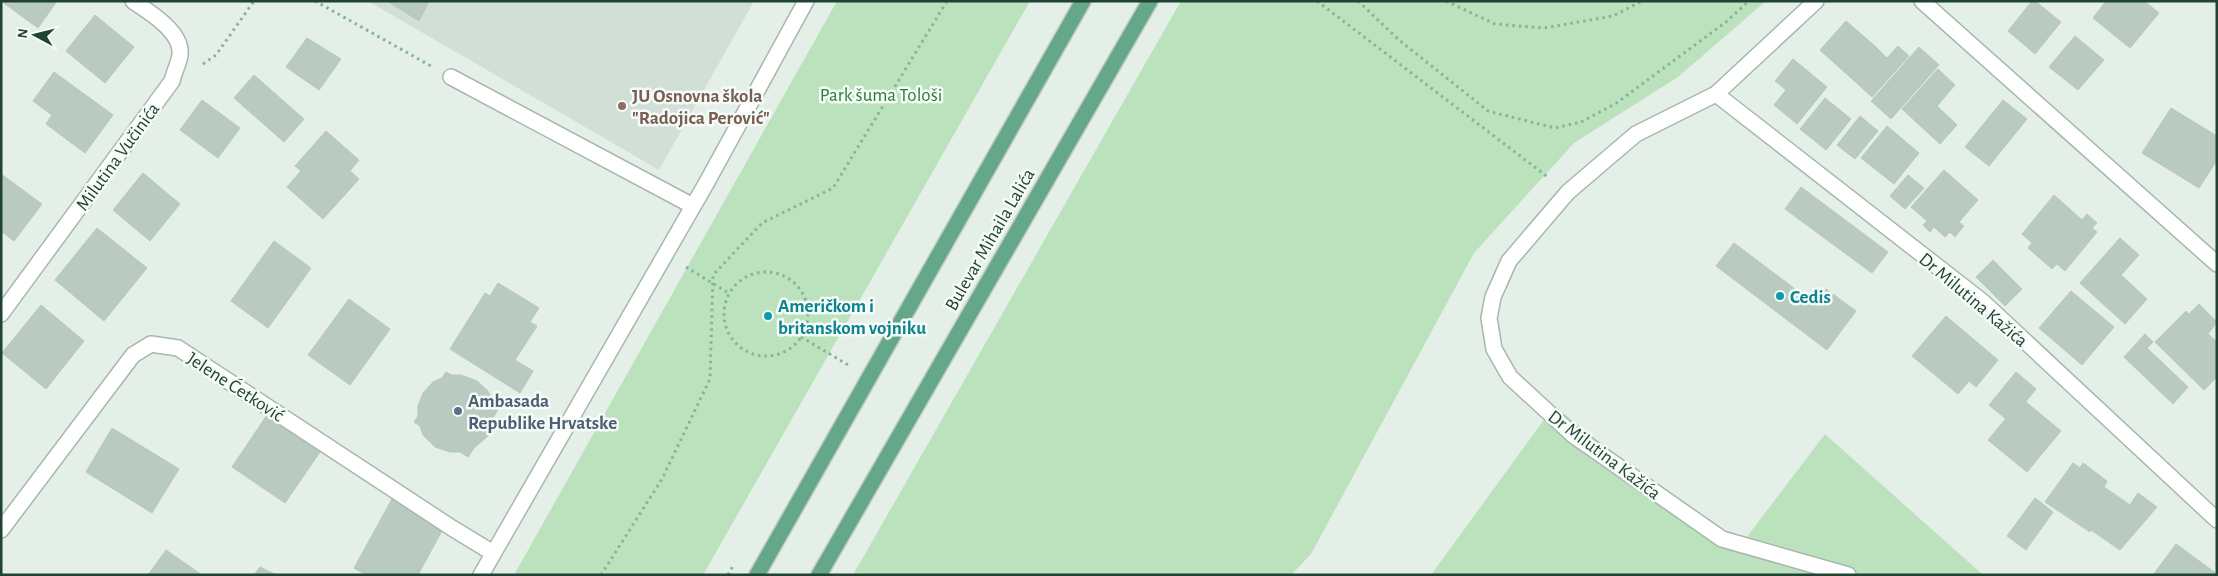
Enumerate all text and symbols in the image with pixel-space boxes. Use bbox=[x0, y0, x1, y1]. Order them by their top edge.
north arrow bbox=[10, 10, 60, 60]
text: N bbox=[16, 28, 31, 39]
park label: Park šuma Tološi bbox=[820, 86, 942, 105]
place label: JU Osnovna škola "Radojica Perović" bbox=[632, 87, 770, 128]
street label: Milutina Vučinića bbox=[73, 99, 164, 214]
marker: JU Osnovna škola "Radojica Perović" bbox=[616, 100, 628, 112]
street label: Bulevar Mihaila Lalića bbox=[942, 165, 1039, 314]
street label: Dr Milutina Kažića bbox=[1915, 249, 2031, 351]
place label: Cedis bbox=[1790, 288, 1831, 307]
marker: Cedis bbox=[1774, 290, 1786, 302]
place label: Američkom i britanskom vojniku bbox=[778, 297, 926, 338]
marker: Američkom i britanskom vojniku bbox=[762, 310, 774, 322]
street label: Jelene Ćetković bbox=[183, 347, 288, 425]
place label: Ambasada Republike Hrvatske bbox=[468, 392, 617, 433]
marker: Ambasada Republike Hrvatske bbox=[452, 405, 464, 417]
street label: Dr Milutina Kažića bbox=[1544, 407, 1664, 504]

